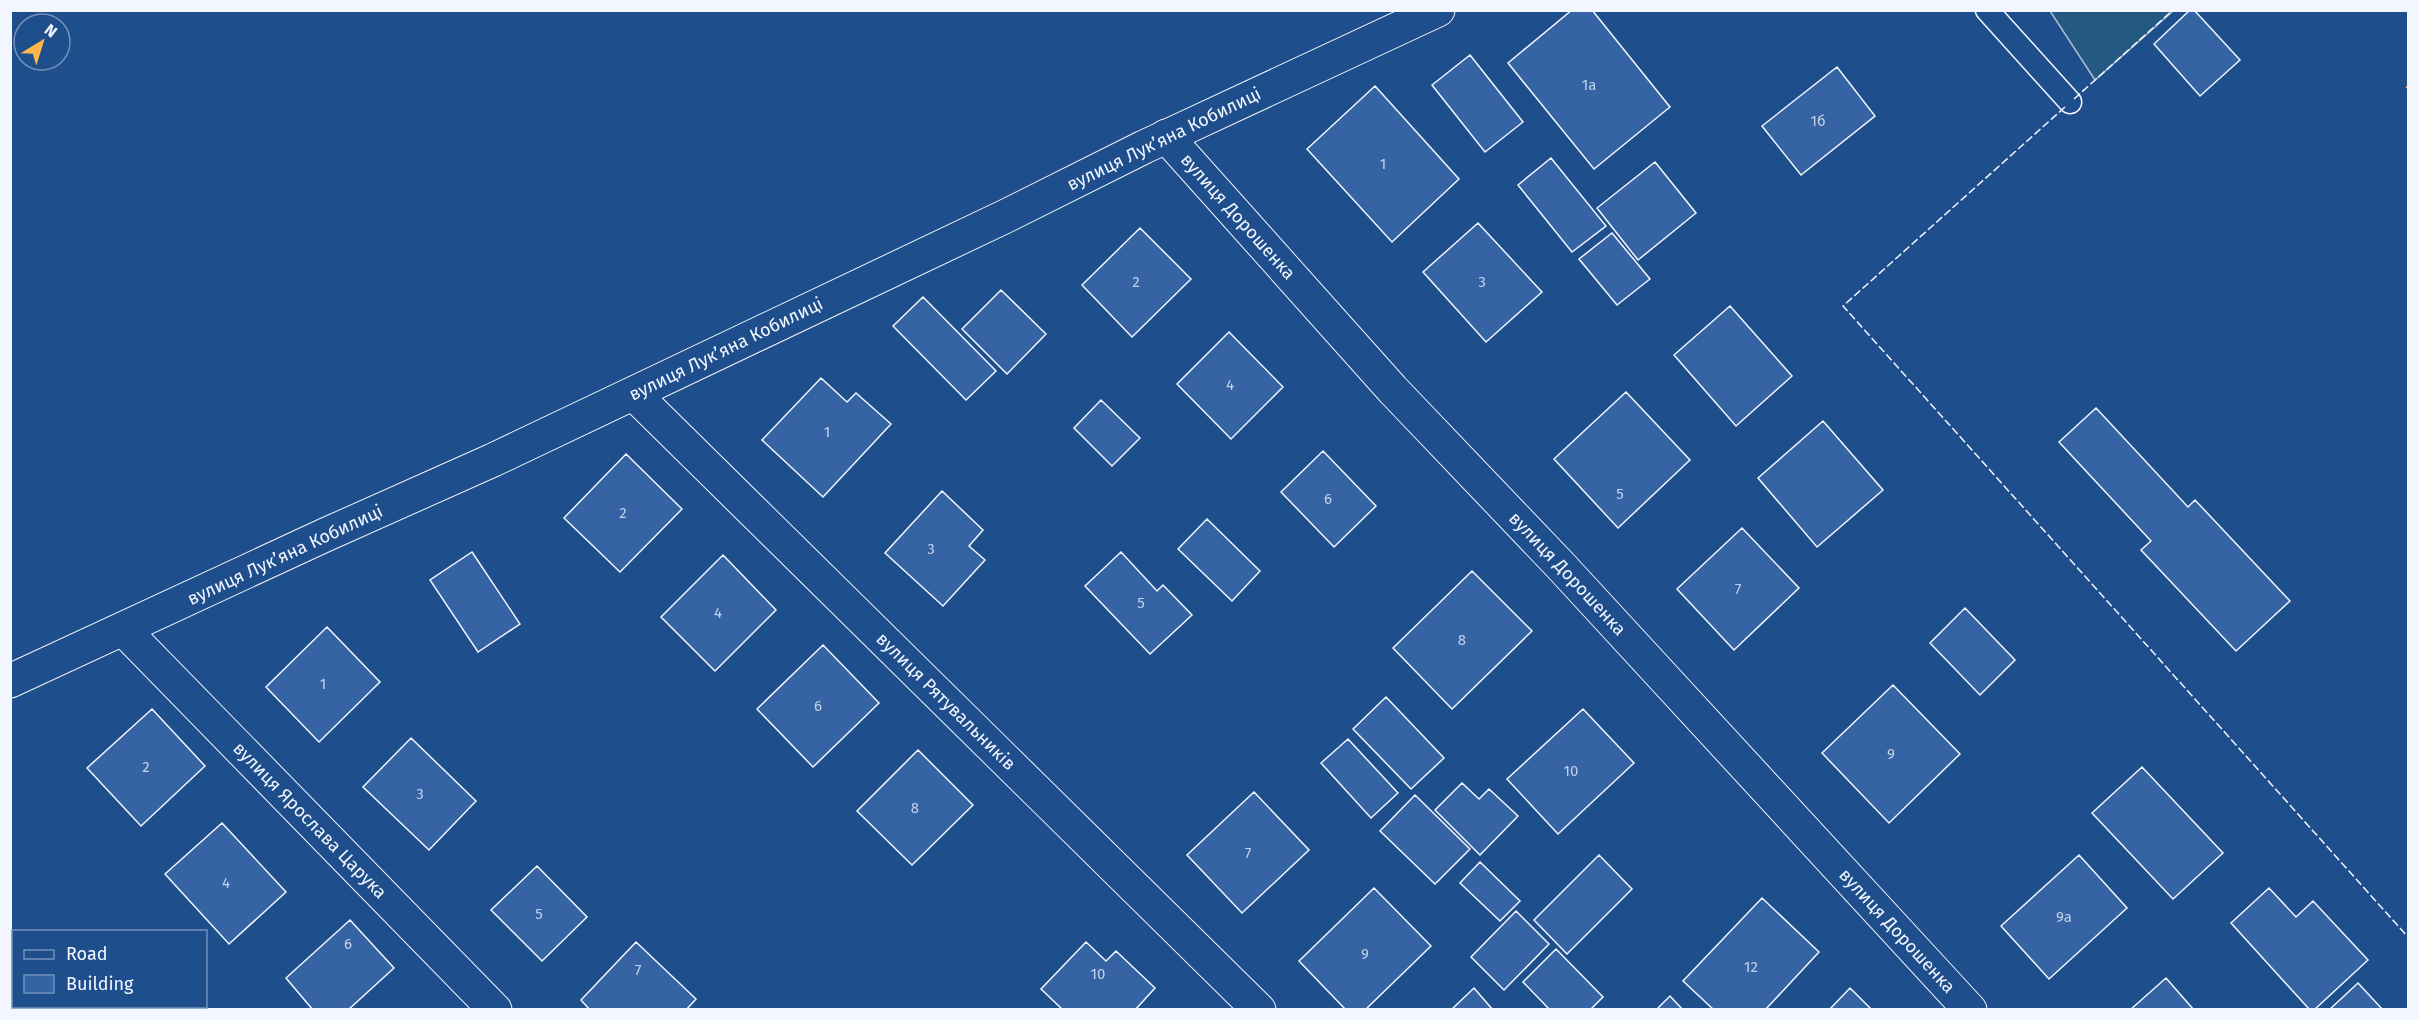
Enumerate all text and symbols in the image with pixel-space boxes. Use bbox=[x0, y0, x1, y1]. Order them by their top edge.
north arrow bbox=[12, 12, 72, 72]
text: N bbox=[41, 20, 61, 41]
house number: 1а bbox=[1582, 76, 1596, 94]
street label: вулиця Лукʼяна Кобилиці bbox=[1063, 82, 1265, 196]
house number: 1б bbox=[1810, 112, 1826, 130]
street label: вулиця Дорошенка bbox=[1176, 149, 1300, 284]
house number: 1 bbox=[1380, 155, 1386, 173]
house number: 2 bbox=[1132, 273, 1140, 291]
house number: 3 bbox=[1478, 273, 1486, 291]
street label: вулиця Лукʼяна Кобилиці bbox=[625, 292, 827, 406]
house number: 4 bbox=[1226, 376, 1234, 394]
house number: 1 bbox=[824, 423, 830, 441]
house number: 5 bbox=[1616, 485, 1624, 503]
house number: 6 bbox=[1324, 490, 1332, 508]
street label: вулиця Лукʼяна Кобилиці bbox=[184, 500, 386, 610]
house number: 2 bbox=[619, 504, 627, 522]
street label: вулиця Дорошенка bbox=[1504, 507, 1631, 640]
house number: 3 bbox=[927, 540, 935, 558]
house number: 7 bbox=[1735, 580, 1742, 598]
house number: 5 bbox=[1137, 594, 1145, 612]
house number: 4 bbox=[714, 604, 722, 622]
street label: вулиця Рятувальників bbox=[872, 628, 1020, 775]
house number: 8 bbox=[1458, 631, 1466, 649]
house number: 1 bbox=[320, 675, 326, 693]
house number: 6 bbox=[814, 697, 822, 715]
street label: вулиця Ярослава Царука bbox=[228, 737, 391, 903]
house number: 9 bbox=[1887, 745, 1895, 763]
house number: 2 bbox=[142, 758, 150, 776]
house number: 10 bbox=[1564, 762, 1578, 780]
house number: 3 bbox=[416, 785, 424, 803]
house number: 8 bbox=[911, 799, 919, 817]
house number: 7 bbox=[1245, 844, 1252, 862]
street label: вулиця Дорошенка bbox=[1834, 864, 1960, 998]
house number: 4 bbox=[222, 874, 230, 892]
house number: 5 bbox=[535, 905, 543, 923]
house number: 9а bbox=[2056, 908, 2072, 926]
legend bbox=[12, 930, 207, 1008]
house number: 6 bbox=[344, 935, 352, 953]
text: Road bbox=[66, 943, 108, 965]
house number: 9 bbox=[1361, 945, 1369, 963]
house number: 12 bbox=[1744, 958, 1758, 976]
house number: 7 bbox=[635, 961, 642, 979]
house number: 10 bbox=[1091, 965, 1105, 983]
text: Building bbox=[66, 973, 134, 995]

